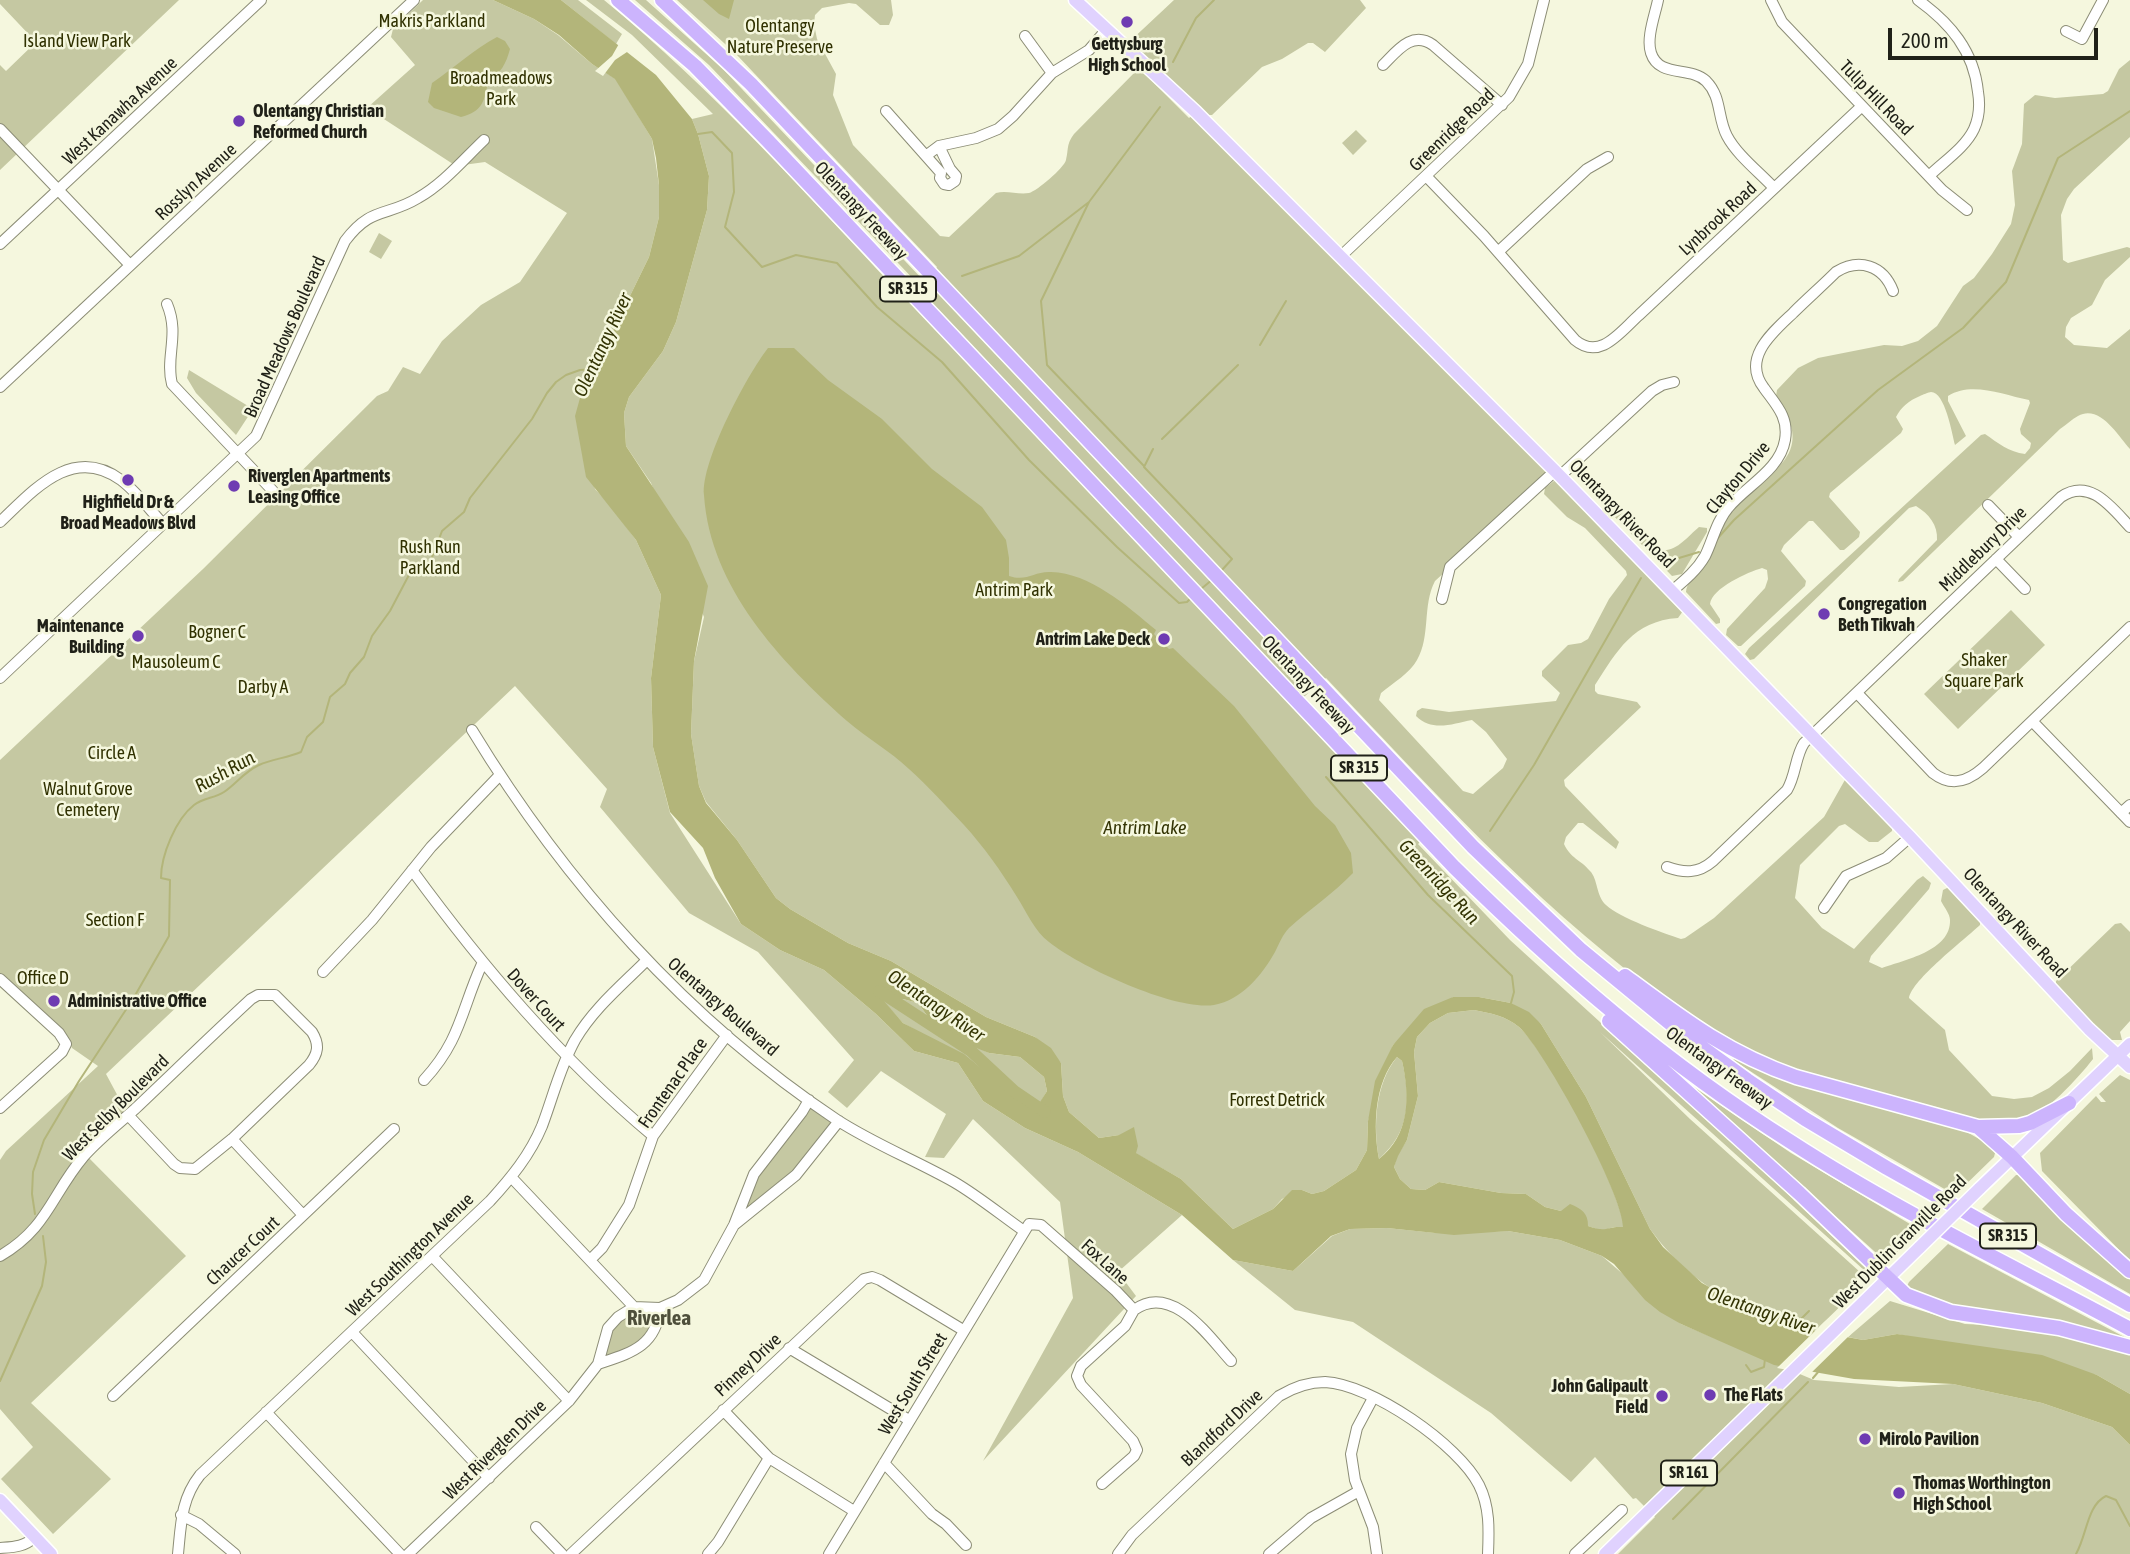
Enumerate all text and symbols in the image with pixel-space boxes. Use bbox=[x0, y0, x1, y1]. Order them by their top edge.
park label: Makris Parkland bbox=[378, 10, 486, 32]
marker: Gettysburg High School bbox=[1119, 14, 1135, 30]
scale bar bbox=[1892, 14, 2102, 58]
park label: Olentangy Nature Preserve bbox=[727, 15, 833, 58]
text: 200 m bbox=[1901, 28, 1949, 52]
park label: Island View Park bbox=[23, 30, 131, 52]
place label: Gettysburg High School bbox=[1088, 33, 1166, 76]
street label: West Kanawha Avenue bbox=[58, 52, 182, 170]
street label: Tulip Hill Road bbox=[1835, 56, 1917, 140]
park label: Broadmeadows Park bbox=[450, 67, 552, 110]
street label: Greenridge Road bbox=[1405, 84, 1499, 176]
place label: Olentangy Christian Reformed Church bbox=[253, 100, 384, 142]
marker: Olentangy Christian Reformed Church bbox=[231, 113, 247, 129]
street label: Rosslyn Avenue bbox=[151, 139, 241, 225]
street label: Olentangy Freeway bbox=[810, 157, 912, 265]
street label: Lynbrook Road bbox=[1675, 178, 1761, 260]
street label: Broad Meadows Boulevard bbox=[240, 253, 330, 421]
road number: SR 315 bbox=[880, 276, 936, 302]
water label: Olentangy River bbox=[569, 289, 637, 401]
street label: Clayton Drive bbox=[1701, 437, 1775, 519]
street label: Olentangy River Road bbox=[1565, 455, 1679, 573]
place label: Riverglen Apartments Leasing Office bbox=[248, 465, 390, 508]
marker: Highfield Dr & Broad Meadows Blvd bbox=[120, 472, 136, 488]
marker: Riverglen Apartments Leasing Office bbox=[226, 478, 242, 494]
place label: Highfield Dr & Broad Meadows Blvd bbox=[60, 491, 196, 534]
street label: Middlebury Drive bbox=[1935, 502, 2031, 596]
park label: Rush Run Parkland bbox=[399, 536, 461, 578]
park label: Antrim Park bbox=[975, 579, 1053, 601]
place label: Congregation Beth Tikvah bbox=[1838, 593, 1927, 636]
marker: Congregation Beth Tikvah bbox=[1816, 606, 1832, 622]
place label: Maintenance Building bbox=[37, 615, 124, 658]
park label: Bogner C bbox=[188, 621, 246, 643]
marker: Maintenance Building bbox=[130, 628, 146, 644]
place label: Antrim Lake Deck bbox=[1036, 628, 1150, 650]
marker: Antrim Lake Deck bbox=[1156, 631, 1172, 647]
street label: Olentangy Freeway bbox=[1257, 631, 1359, 739]
park label: Shaker Square Park bbox=[1944, 649, 2024, 692]
park label: Mausoleum C bbox=[132, 651, 220, 673]
park label: Darby A bbox=[238, 676, 288, 698]
park label: Circle A bbox=[88, 742, 136, 764]
water label: Rush Run bbox=[191, 746, 259, 798]
road number: SR 315 bbox=[1331, 755, 1387, 780]
park label: Walnut Grove Cemetery bbox=[43, 778, 133, 820]
water label: Antrim Lake bbox=[1103, 817, 1187, 839]
water label: Greenridge Run bbox=[1394, 835, 1484, 929]
street label: Olentangy River Road bbox=[1958, 863, 2072, 983]
park label: Section F bbox=[86, 909, 144, 931]
street label: Olentangy Boulevard bbox=[663, 953, 783, 1061]
street label: Dover Court bbox=[502, 964, 570, 1036]
water label: Olentangy River bbox=[883, 965, 989, 1047]
park label: Office D bbox=[17, 967, 69, 989]
place label: Administrative Office bbox=[68, 990, 207, 1012]
marker: Administrative Office bbox=[46, 993, 62, 1009]
street label: Olentangy Freeway bbox=[1661, 1022, 1777, 1114]
street label: Frontenac Place bbox=[634, 1034, 712, 1132]
street label: West Selby Boulevard bbox=[58, 1050, 174, 1166]
park label: Forrest Detrick bbox=[1229, 1089, 1325, 1111]
street label: West Dublin Granville Road bbox=[1829, 1171, 1971, 1313]
street label: West Southington Avenue bbox=[342, 1189, 478, 1321]
street label: Chaucer Court bbox=[202, 1212, 284, 1290]
road number: SR 315 bbox=[1980, 1224, 2036, 1248]
street label: Fox Lane bbox=[1077, 1235, 1133, 1289]
water label: Olentangy River bbox=[1704, 1282, 1818, 1340]
district label: Riverlea bbox=[627, 1305, 691, 1331]
street label: Pinney Drive bbox=[710, 1329, 786, 1401]
street label: West South Street bbox=[874, 1329, 952, 1439]
place label: John Galipault Field bbox=[1551, 1375, 1648, 1418]
place label: The Flats bbox=[1724, 1384, 1783, 1406]
street label: Blandford Drive bbox=[1177, 1385, 1267, 1471]
marker: The Flats bbox=[1702, 1387, 1718, 1403]
marker: John Galipault Field bbox=[1654, 1388, 1670, 1404]
street label: West Riverglen Drive bbox=[439, 1395, 551, 1505]
place label: Mirolo Pavilion bbox=[1879, 1428, 1979, 1450]
marker: Mirolo Pavilion bbox=[1857, 1431, 1873, 1447]
road number: SR 161 bbox=[1661, 1460, 1717, 1485]
place label: Thomas Worthington High School bbox=[1913, 1472, 2051, 1514]
marker: Thomas Worthington High School bbox=[1891, 1485, 1907, 1501]

